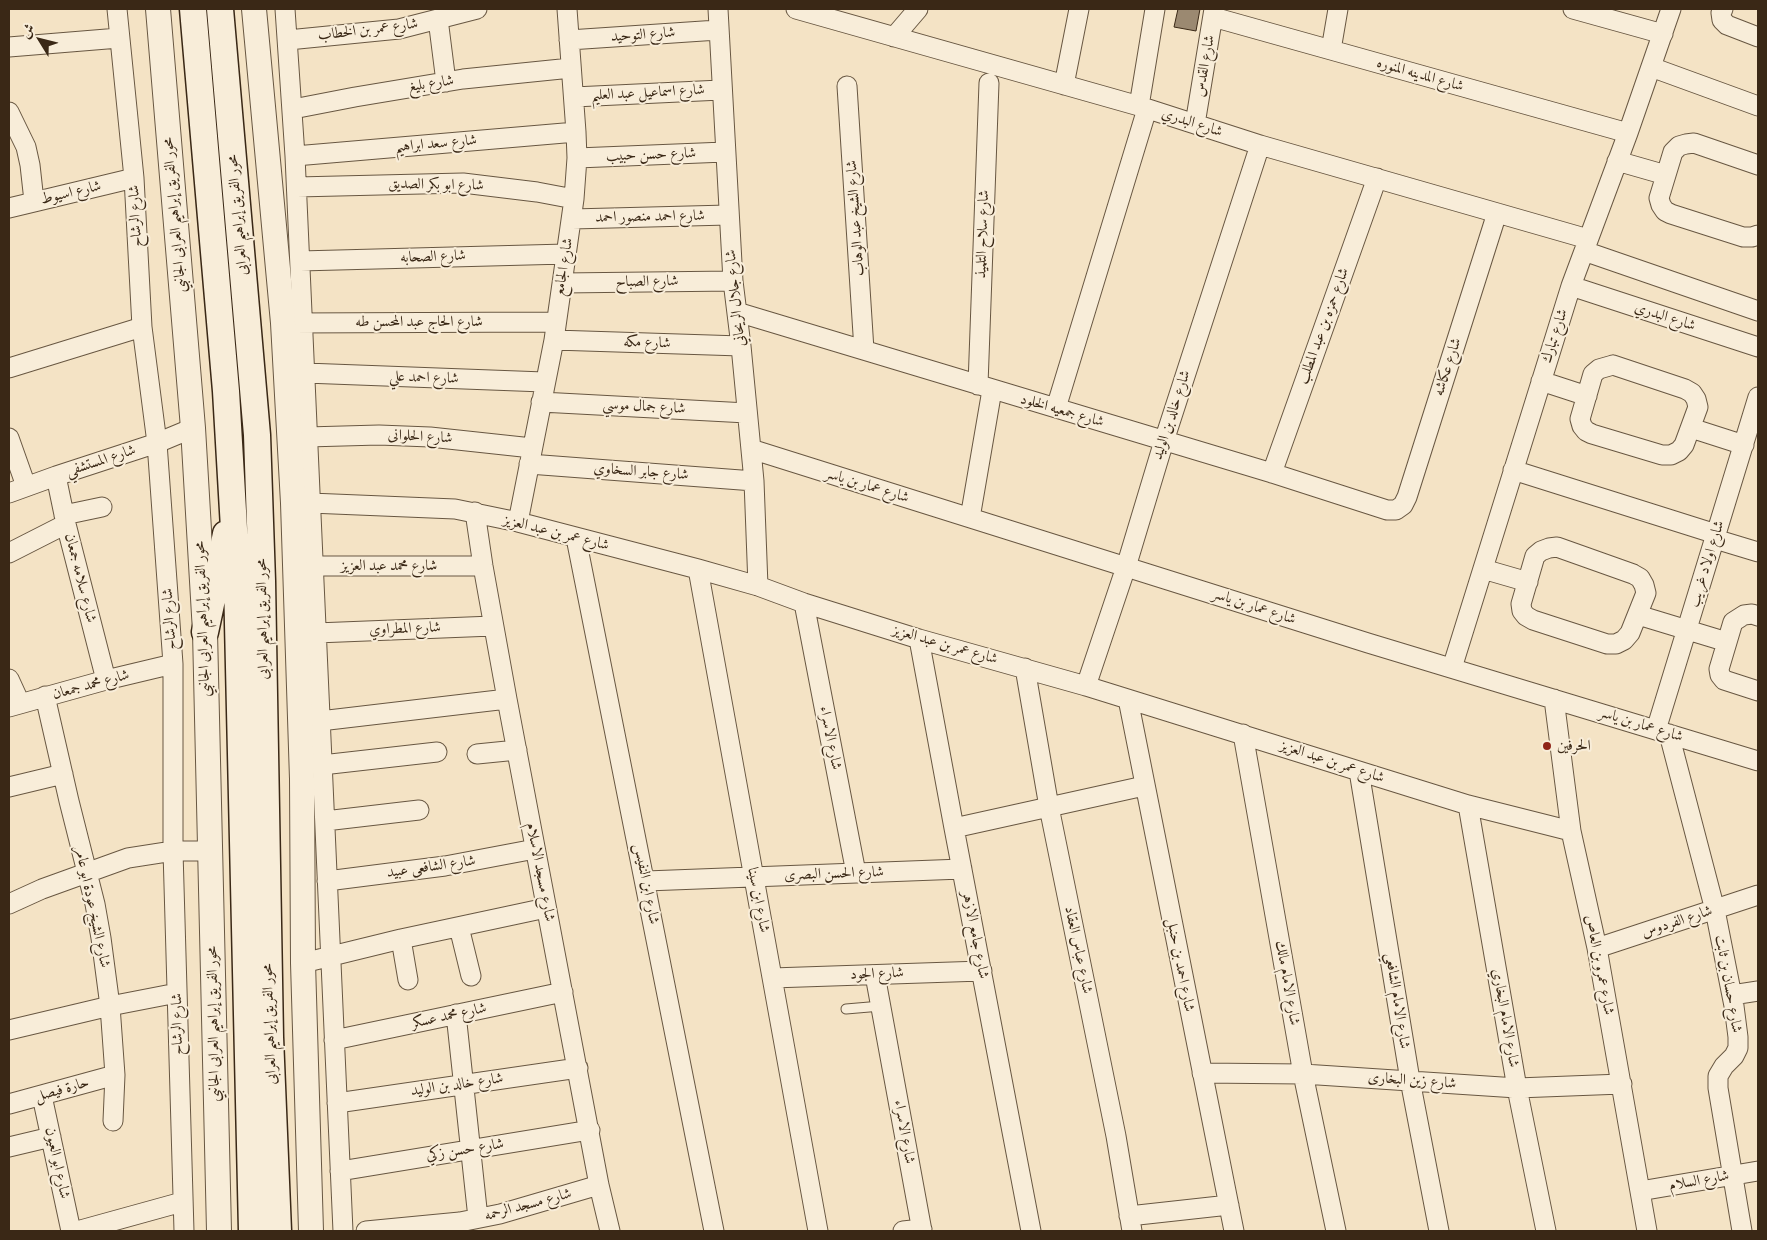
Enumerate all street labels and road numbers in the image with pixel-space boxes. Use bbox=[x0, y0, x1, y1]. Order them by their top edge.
street label: شارع عمر بن الخطاب bbox=[317, 15, 419, 45]
street label: شارع التوحيد bbox=[610, 24, 676, 46]
street label: شارع القدس bbox=[1191, 34, 1219, 98]
street label: شارع المدينه المنوره bbox=[1374, 54, 1466, 96]
street label: شارع بليغ bbox=[407, 72, 455, 96]
street label: شارع اسماعيل عبد العليم bbox=[591, 81, 705, 105]
street label: شارع البدري bbox=[1159, 105, 1225, 141]
street label: شارع سعد ابراهيم bbox=[394, 131, 478, 157]
street label: محور الفريق إبراهيم العرابى الجانبي bbox=[159, 137, 191, 293]
street label: شارع حسن حبيب bbox=[605, 144, 697, 166]
street label: محور الفريق إبراهيم العرابى bbox=[224, 154, 252, 276]
street label: شارع الشيخ عبد الوهاب bbox=[843, 159, 869, 277]
street label: شارع ابو بكر الصديق bbox=[388, 175, 484, 195]
street label: شارع اسيوط bbox=[39, 177, 103, 209]
street label: شارع الرشاح bbox=[125, 185, 147, 247]
street label: شارع سلاح التلميذ bbox=[972, 189, 994, 279]
street label: شارع احمد منصور احمد bbox=[595, 207, 705, 227]
street label: شارع الجامع bbox=[551, 237, 577, 297]
street label: شارع الصحابه bbox=[400, 247, 466, 267]
street label: شارع جلال الريحاني bbox=[722, 249, 750, 347]
street label: شارع حمزه بن عبد المطلب bbox=[1295, 265, 1353, 387]
street label: شارع الصباح bbox=[615, 272, 679, 292]
street label: شارع البدري bbox=[1632, 299, 1698, 335]
street label: شارع تبارك bbox=[1538, 307, 1572, 365]
street label: شارع الحاج عبد المحسن طه bbox=[355, 313, 483, 331]
street label: شارع مكه bbox=[623, 333, 671, 353]
street label: شارع عكاشه bbox=[1430, 336, 1466, 398]
street label: شارع احمد علي bbox=[389, 368, 459, 388]
street label: شارع خالد بن الوليد bbox=[1149, 368, 1195, 462]
street label: شارع جمعيه الخلود bbox=[1018, 390, 1106, 432]
street label: شارع جمال موسي bbox=[602, 396, 686, 418]
street label: شارع الحلوانى bbox=[387, 426, 453, 448]
street label: شارع المستشفي bbox=[64, 441, 138, 481]
street label: شارع جابر السخاوي bbox=[593, 460, 689, 484]
street label: شارع عمار بن ياسر bbox=[823, 465, 911, 507]
street label: شارع عمر بن عبد العزيز bbox=[501, 511, 611, 555]
street label: شارع اولاد غريب bbox=[1685, 518, 1729, 610]
street label: شارع سلامه جمعان bbox=[60, 532, 100, 624]
street label: محور الفريق إبراهيم العرابى الجانبي bbox=[191, 541, 215, 697]
street label: شارع محمد عبد العزيز bbox=[341, 557, 437, 575]
street label: محور الفريق إبراهيم العرابى bbox=[253, 558, 273, 680]
street label: شارع عمار بن ياسر bbox=[1210, 585, 1298, 629]
street label: شارع الرشاح bbox=[159, 587, 181, 651]
street label: شارع المطراوي bbox=[369, 619, 441, 639]
street label: شارع عمر بن عبد العزيز bbox=[890, 621, 1000, 669]
street label: شارع محمد جمعان bbox=[51, 666, 131, 704]
street label: شارع عمار بن ياسر bbox=[1597, 704, 1685, 746]
street label: شارع الاسراء bbox=[815, 705, 845, 771]
street label: شارع عمر بن عبد العزيز bbox=[1278, 737, 1386, 787]
street label: شارع مسجد الاسلام bbox=[522, 821, 558, 923]
street label: شارع ابن النفيس bbox=[629, 842, 663, 926]
street label: شارع الشيخ عودة ابو عامر bbox=[70, 844, 114, 970]
street label: شارع الشافعى عبيد bbox=[385, 852, 477, 882]
street label: شارع الحسن البصرى bbox=[784, 863, 884, 885]
street label: شارع ابن سينا bbox=[743, 866, 773, 934]
street label: شارع جامع الازهر bbox=[958, 890, 992, 980]
street label: شارع الفردوس bbox=[1639, 902, 1715, 942]
street label: شارع عباس العقاد bbox=[1060, 905, 1096, 995]
street label: شارع عمرو بن العاص bbox=[1580, 913, 1618, 1017]
street label: شارع احمد بن حنبل bbox=[1162, 917, 1198, 1013]
street label: شارع حسان بن ثابت bbox=[1711, 934, 1745, 1034]
street label: شارع الامام مالك bbox=[1271, 939, 1303, 1027]
street label: محور الفريق إبراهيم العرابى الجانبي bbox=[204, 946, 224, 1102]
street label: شارع الامام الشافعي bbox=[1381, 952, 1413, 1050]
street label: محور الفريق إبراهيم العرابى bbox=[259, 963, 281, 1085]
street label: شارع الجود bbox=[850, 964, 904, 984]
street label: شارع الامام البخاري bbox=[1487, 967, 1523, 1069]
street label: شارع الرشاح bbox=[168, 993, 188, 1055]
street label: شارع محمد عسكر bbox=[410, 999, 488, 1033]
street label: شارع زين البخارى bbox=[1367, 1069, 1457, 1093]
street label: شارع خالد بن الوليد bbox=[410, 1070, 504, 1100]
street label: حارة فيصل bbox=[33, 1074, 91, 1106]
street label: شارع الاسراء bbox=[890, 1099, 918, 1165]
street label: شارع ابو العيون bbox=[41, 1126, 73, 1200]
street label: شارع حسن زكي bbox=[425, 1135, 505, 1165]
street label: شارع السلام bbox=[1667, 1167, 1731, 1195]
street label: شارع مسجد الرحمه bbox=[482, 1185, 574, 1225]

